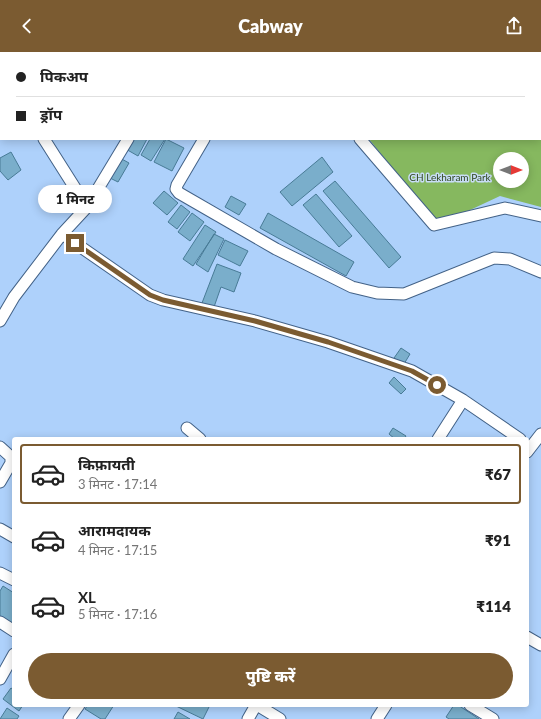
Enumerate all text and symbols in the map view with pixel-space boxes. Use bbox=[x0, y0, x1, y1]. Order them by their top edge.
icon: back bbox=[16, 15, 38, 37]
text: Cabway bbox=[238, 15, 303, 37]
icon: share bbox=[503, 15, 525, 37]
text: पिकअप bbox=[40, 67, 88, 85]
text: ड्रॉप bbox=[40, 105, 62, 123]
north arrow bbox=[493, 152, 529, 188]
map controls bbox=[493, 152, 529, 188]
park label: CH Lekharam Park bbox=[409, 171, 492, 183]
callout: 1 मिनट bbox=[38, 185, 112, 213]
text: 1 मिनट bbox=[56, 191, 94, 207]
route end bbox=[66, 234, 84, 252]
route start bbox=[428, 376, 446, 394]
text: किफ़ायती bbox=[78, 455, 135, 473]
icon: car bbox=[30, 456, 66, 492]
text: ₹67 bbox=[485, 465, 511, 483]
text: 3 मिनट · 17:14 bbox=[78, 476, 157, 492]
text: आरामदायक bbox=[78, 521, 151, 539]
icon: car bbox=[30, 522, 66, 558]
text: ₹91 bbox=[485, 531, 511, 549]
text: 4 मिनट · 17:15 bbox=[78, 542, 157, 558]
icon: car bbox=[30, 588, 66, 624]
text: XL bbox=[78, 588, 96, 606]
text: ₹114 bbox=[476, 597, 511, 615]
text: 5 मिनट · 17:16 bbox=[78, 606, 157, 622]
button: पुष्टि करें bbox=[28, 653, 513, 699]

